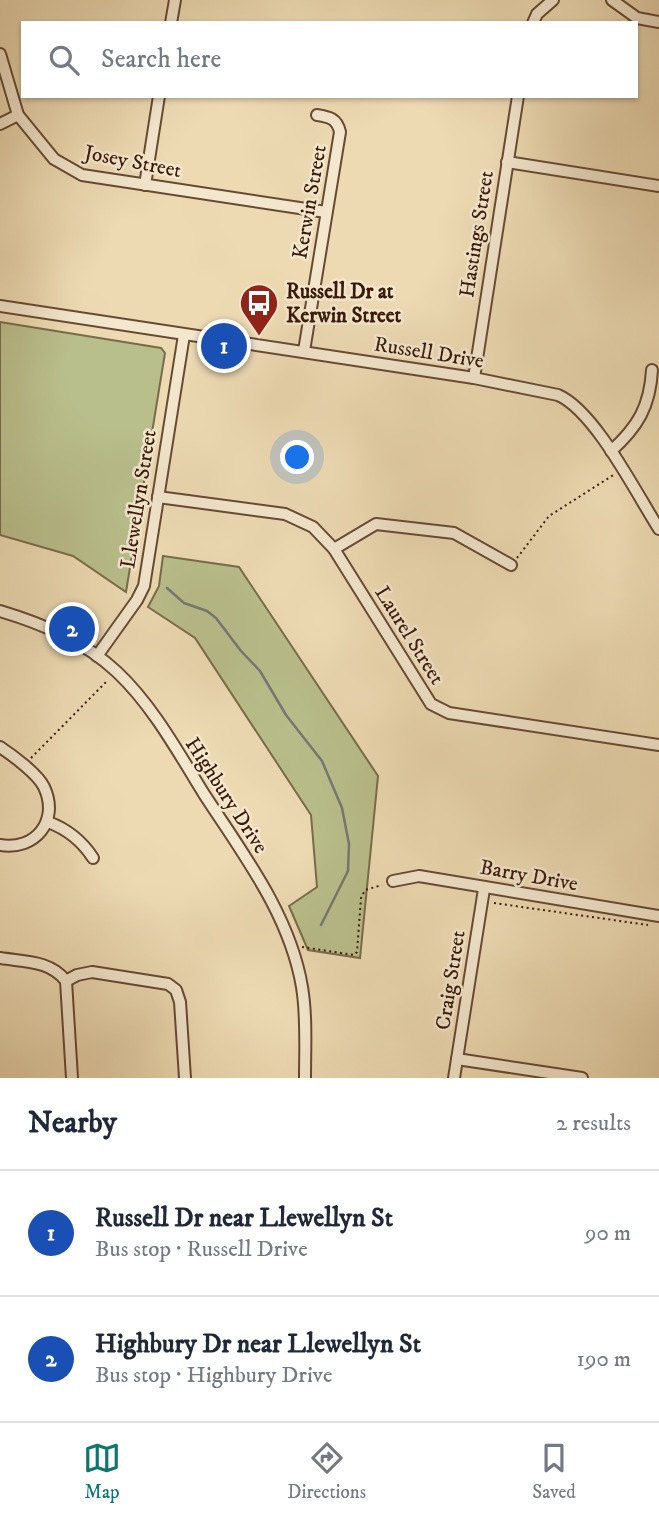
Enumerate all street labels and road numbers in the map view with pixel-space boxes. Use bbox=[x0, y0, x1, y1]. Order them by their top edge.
street label: Josey Street bbox=[80, 139, 184, 184]
street label: Kerwin Street bbox=[287, 143, 333, 261]
street label: Hastings Street bbox=[454, 169, 500, 299]
street label: Russell Drive bbox=[372, 331, 486, 375]
street label: Llewellyn Street bbox=[115, 428, 163, 570]
street label: Laurel Street bbox=[369, 581, 450, 690]
street label: Highbury Drive bbox=[179, 733, 274, 859]
street label: Barry Drive bbox=[478, 855, 580, 897]
street label: Craig Street bbox=[430, 928, 472, 1032]

